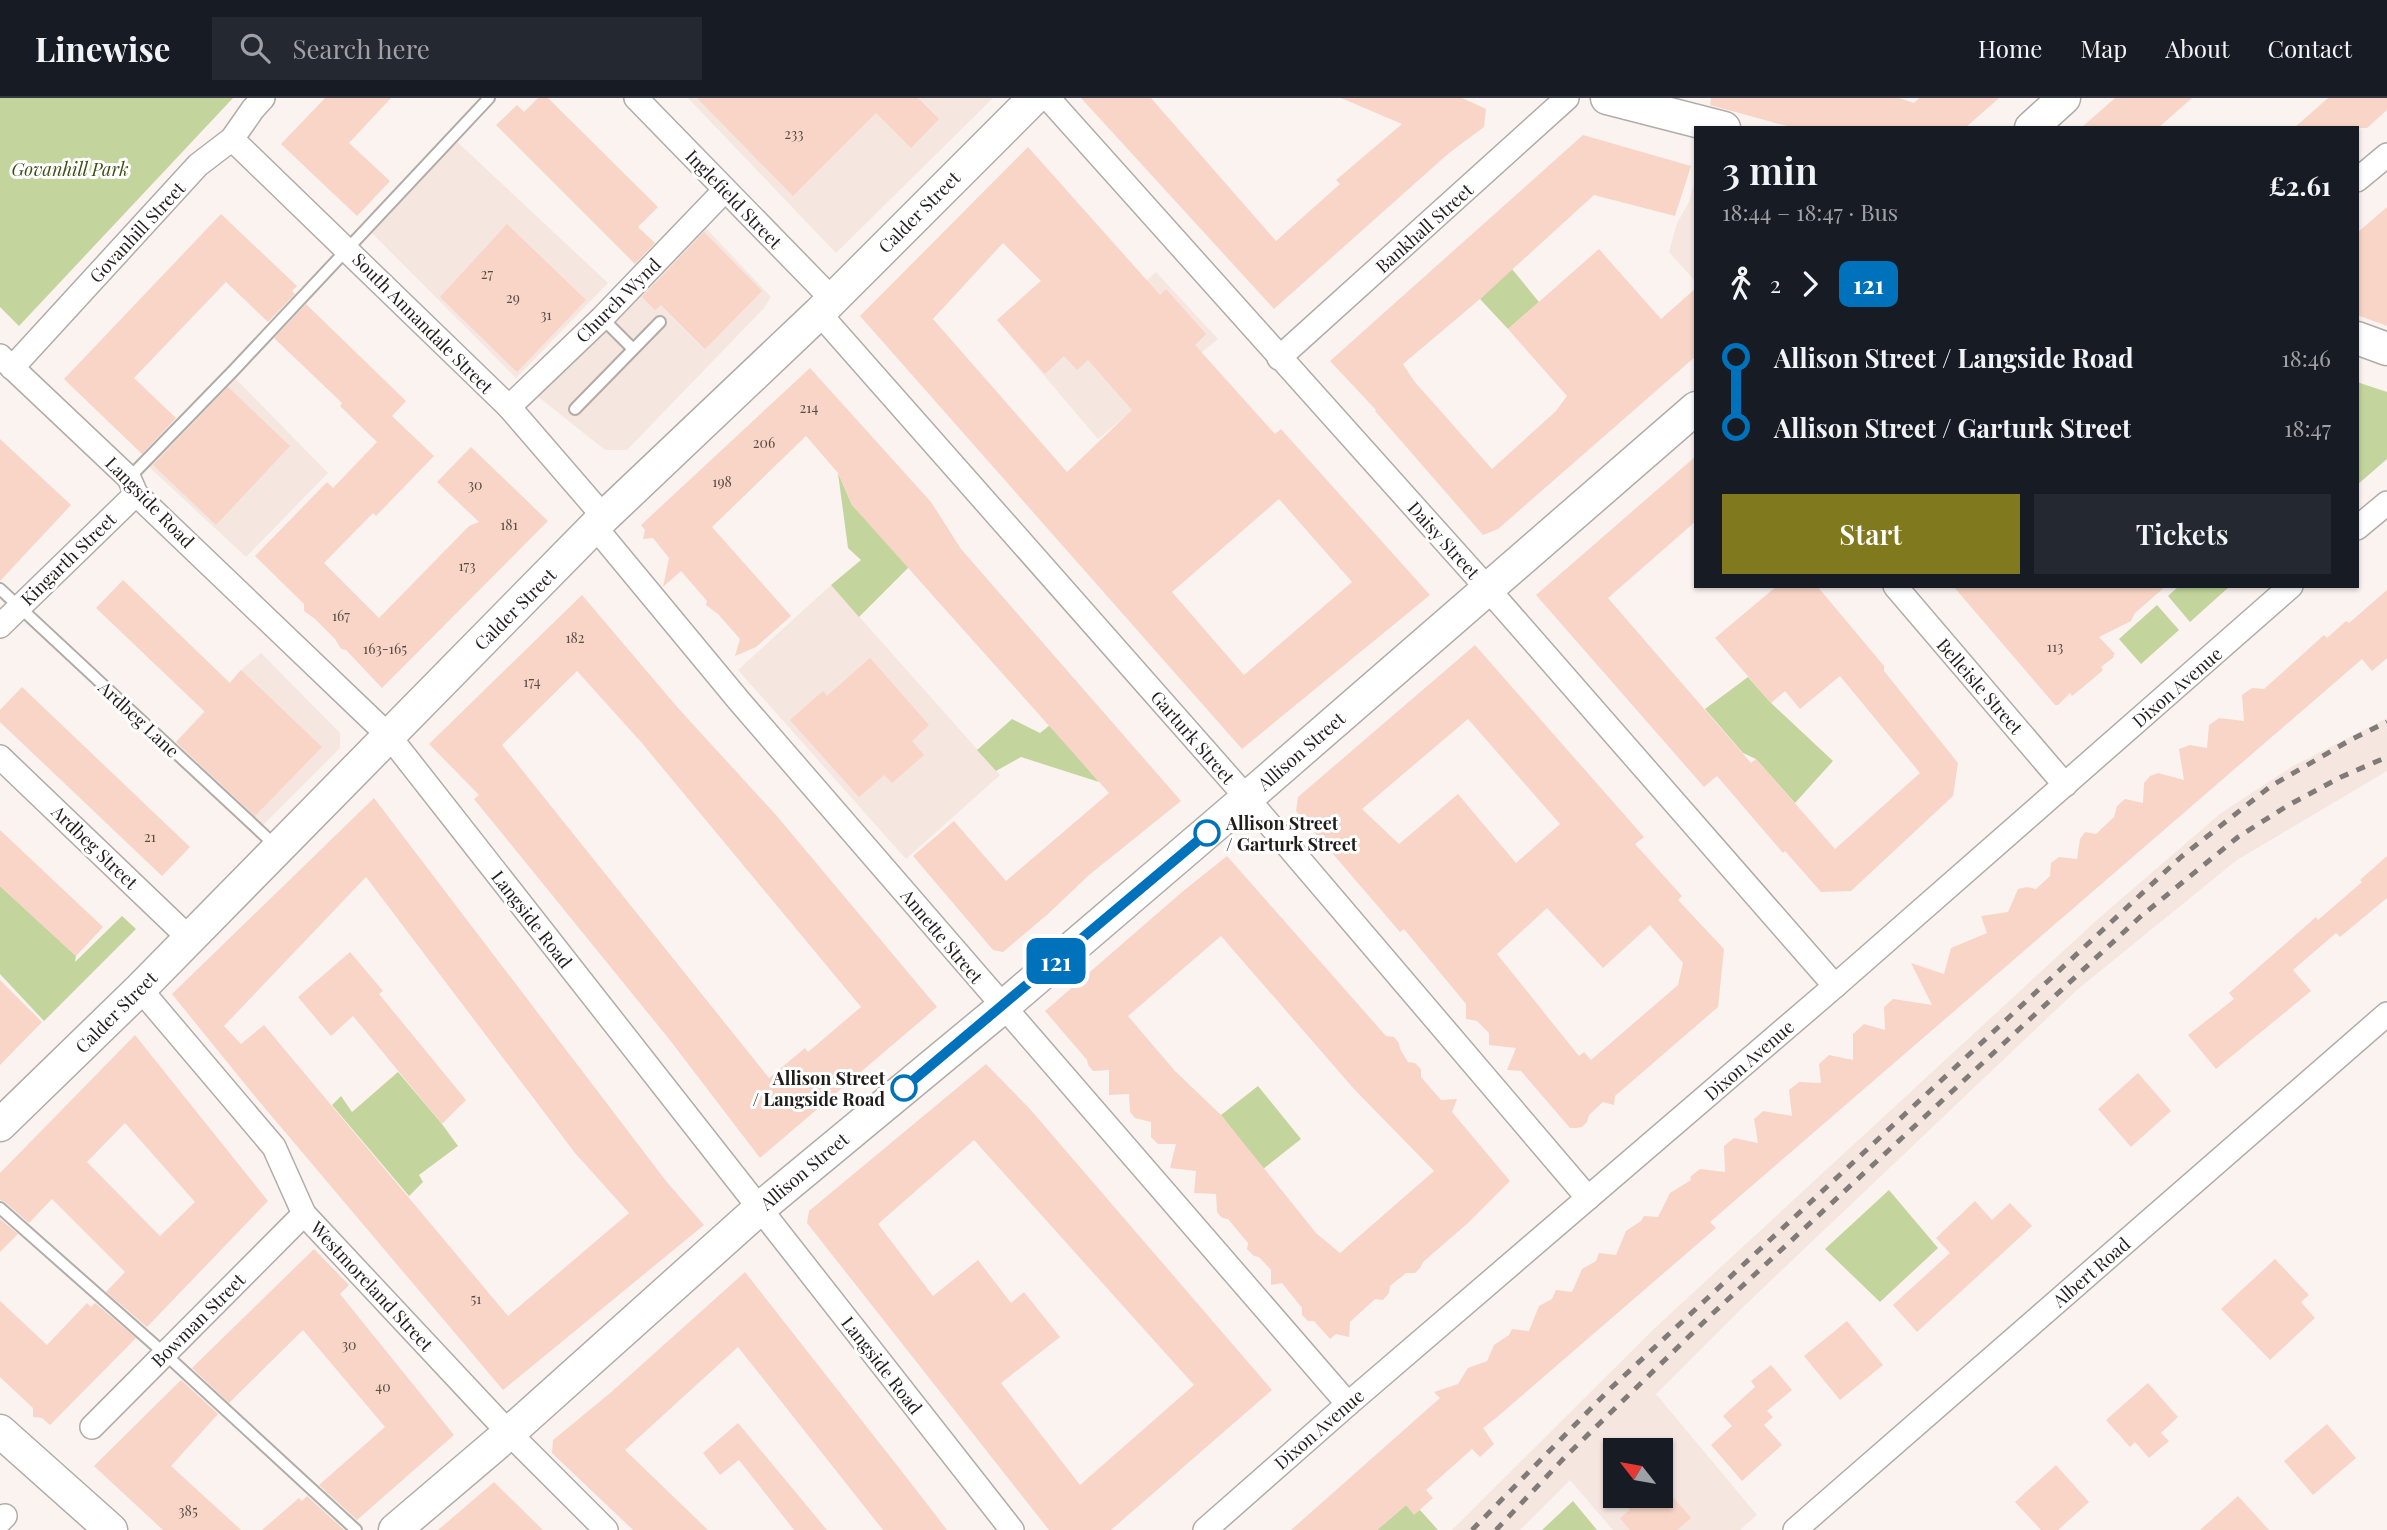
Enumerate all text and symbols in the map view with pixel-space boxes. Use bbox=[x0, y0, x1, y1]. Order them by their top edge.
search box bbox=[212, 17, 702, 80]
text: Linewise bbox=[35, 26, 170, 70]
icon: search bbox=[236, 29, 274, 67]
text: Search here bbox=[292, 31, 430, 66]
text: Home bbox=[1978, 32, 2042, 64]
text: Map bbox=[2080, 32, 2127, 64]
text: About bbox=[2165, 32, 2229, 64]
text: Contact bbox=[2267, 32, 2352, 64]
house number: 233 bbox=[784, 124, 804, 143]
street label: Inglefield Street bbox=[681, 144, 788, 254]
text: 3 min bbox=[1722, 144, 1818, 195]
park label: Govanhill Park bbox=[12, 157, 128, 181]
street label: Calder Street bbox=[873, 165, 966, 258]
text: £2.61 bbox=[2269, 168, 2331, 203]
street label: Govanhill Street bbox=[84, 176, 190, 288]
street label: Bankhall Street bbox=[1370, 178, 1478, 278]
text: 18:44 – 18:47 · Bus bbox=[1722, 196, 1898, 227]
street label: South Annandale Street bbox=[347, 247, 499, 399]
street label: Church Wynd bbox=[570, 252, 666, 348]
house number: 27 bbox=[481, 264, 494, 283]
icon: walk bbox=[1722, 265, 1760, 303]
icon: forward bbox=[1791, 265, 1829, 303]
text: 2 bbox=[1770, 268, 1781, 299]
text: 121 bbox=[1853, 268, 1884, 300]
house number: 29 bbox=[506, 288, 520, 307]
house number: 31 bbox=[540, 305, 552, 324]
text: Allison Street / Langside Road bbox=[1774, 340, 2133, 375]
text: 18:46 bbox=[2281, 342, 2331, 373]
house number: 214 bbox=[800, 398, 818, 417]
text: Allison Street / Garturk Street bbox=[1774, 410, 2131, 445]
text: 18:47 bbox=[2284, 412, 2331, 443]
house number: 206 bbox=[753, 433, 775, 452]
street label: Langside Road bbox=[100, 451, 200, 553]
house number: 198 bbox=[712, 472, 732, 491]
house number: 30 bbox=[468, 475, 482, 494]
button: Start bbox=[1722, 494, 2020, 574]
button: Tickets bbox=[2034, 494, 2331, 574]
street label: Daisy Street bbox=[1403, 496, 1486, 584]
street label: Kingarth Street bbox=[15, 507, 121, 611]
house number: 181 bbox=[500, 515, 518, 534]
house number: 173 bbox=[458, 556, 476, 575]
street label: Calder Street bbox=[469, 562, 562, 655]
house number: 167 bbox=[332, 606, 350, 625]
house number: 182 bbox=[565, 628, 585, 647]
street label: Belleisle Street bbox=[1932, 633, 2029, 740]
house number: 113 bbox=[2047, 637, 2063, 656]
house number: 163-165 bbox=[363, 639, 407, 658]
street label: Dixon Avenue bbox=[2127, 641, 2227, 733]
house number: 174 bbox=[523, 672, 541, 691]
street label: Ardbeg Lane bbox=[93, 675, 185, 763]
street label: Garturk Street bbox=[1146, 685, 1241, 789]
street label: Allison Street bbox=[1251, 706, 1350, 796]
street label: Ardbeg Street bbox=[46, 799, 144, 895]
place label: Allison Street / Garturk Street bbox=[1225, 811, 1358, 856]
marker: Allison Street / Garturk Street bbox=[1194, 820, 1220, 846]
house number: 21 bbox=[144, 827, 156, 846]
street label: Langside Road bbox=[486, 865, 578, 973]
street label: Annette Street bbox=[895, 883, 989, 989]
line badge: 121 bbox=[1016, 938, 1096, 984]
text: 121 bbox=[1041, 945, 1071, 977]
street label: Calder Street bbox=[70, 965, 163, 1058]
street label: Dixon Avenue bbox=[1699, 1014, 1799, 1106]
place label: Allison Street / Langside Road bbox=[752, 1066, 886, 1111]
marker: Allison Street / Langside Road bbox=[891, 1075, 917, 1101]
street label: Allison Street bbox=[754, 1127, 854, 1216]
street label: Westmoreland Street bbox=[305, 1215, 439, 1357]
street label: Albert Road bbox=[2046, 1231, 2135, 1313]
street label: Bowman Street bbox=[146, 1267, 251, 1372]
house number: 51 bbox=[471, 1289, 482, 1308]
street label: Langside Road bbox=[836, 1311, 928, 1419]
house number: 30 bbox=[342, 1335, 356, 1354]
house number: 40 bbox=[375, 1377, 391, 1396]
street label: Dixon Avenue bbox=[1269, 1383, 1369, 1475]
north arrow bbox=[1603, 1438, 1673, 1508]
map controls bbox=[1603, 1438, 1673, 1508]
house number: 385 bbox=[178, 1501, 198, 1520]

